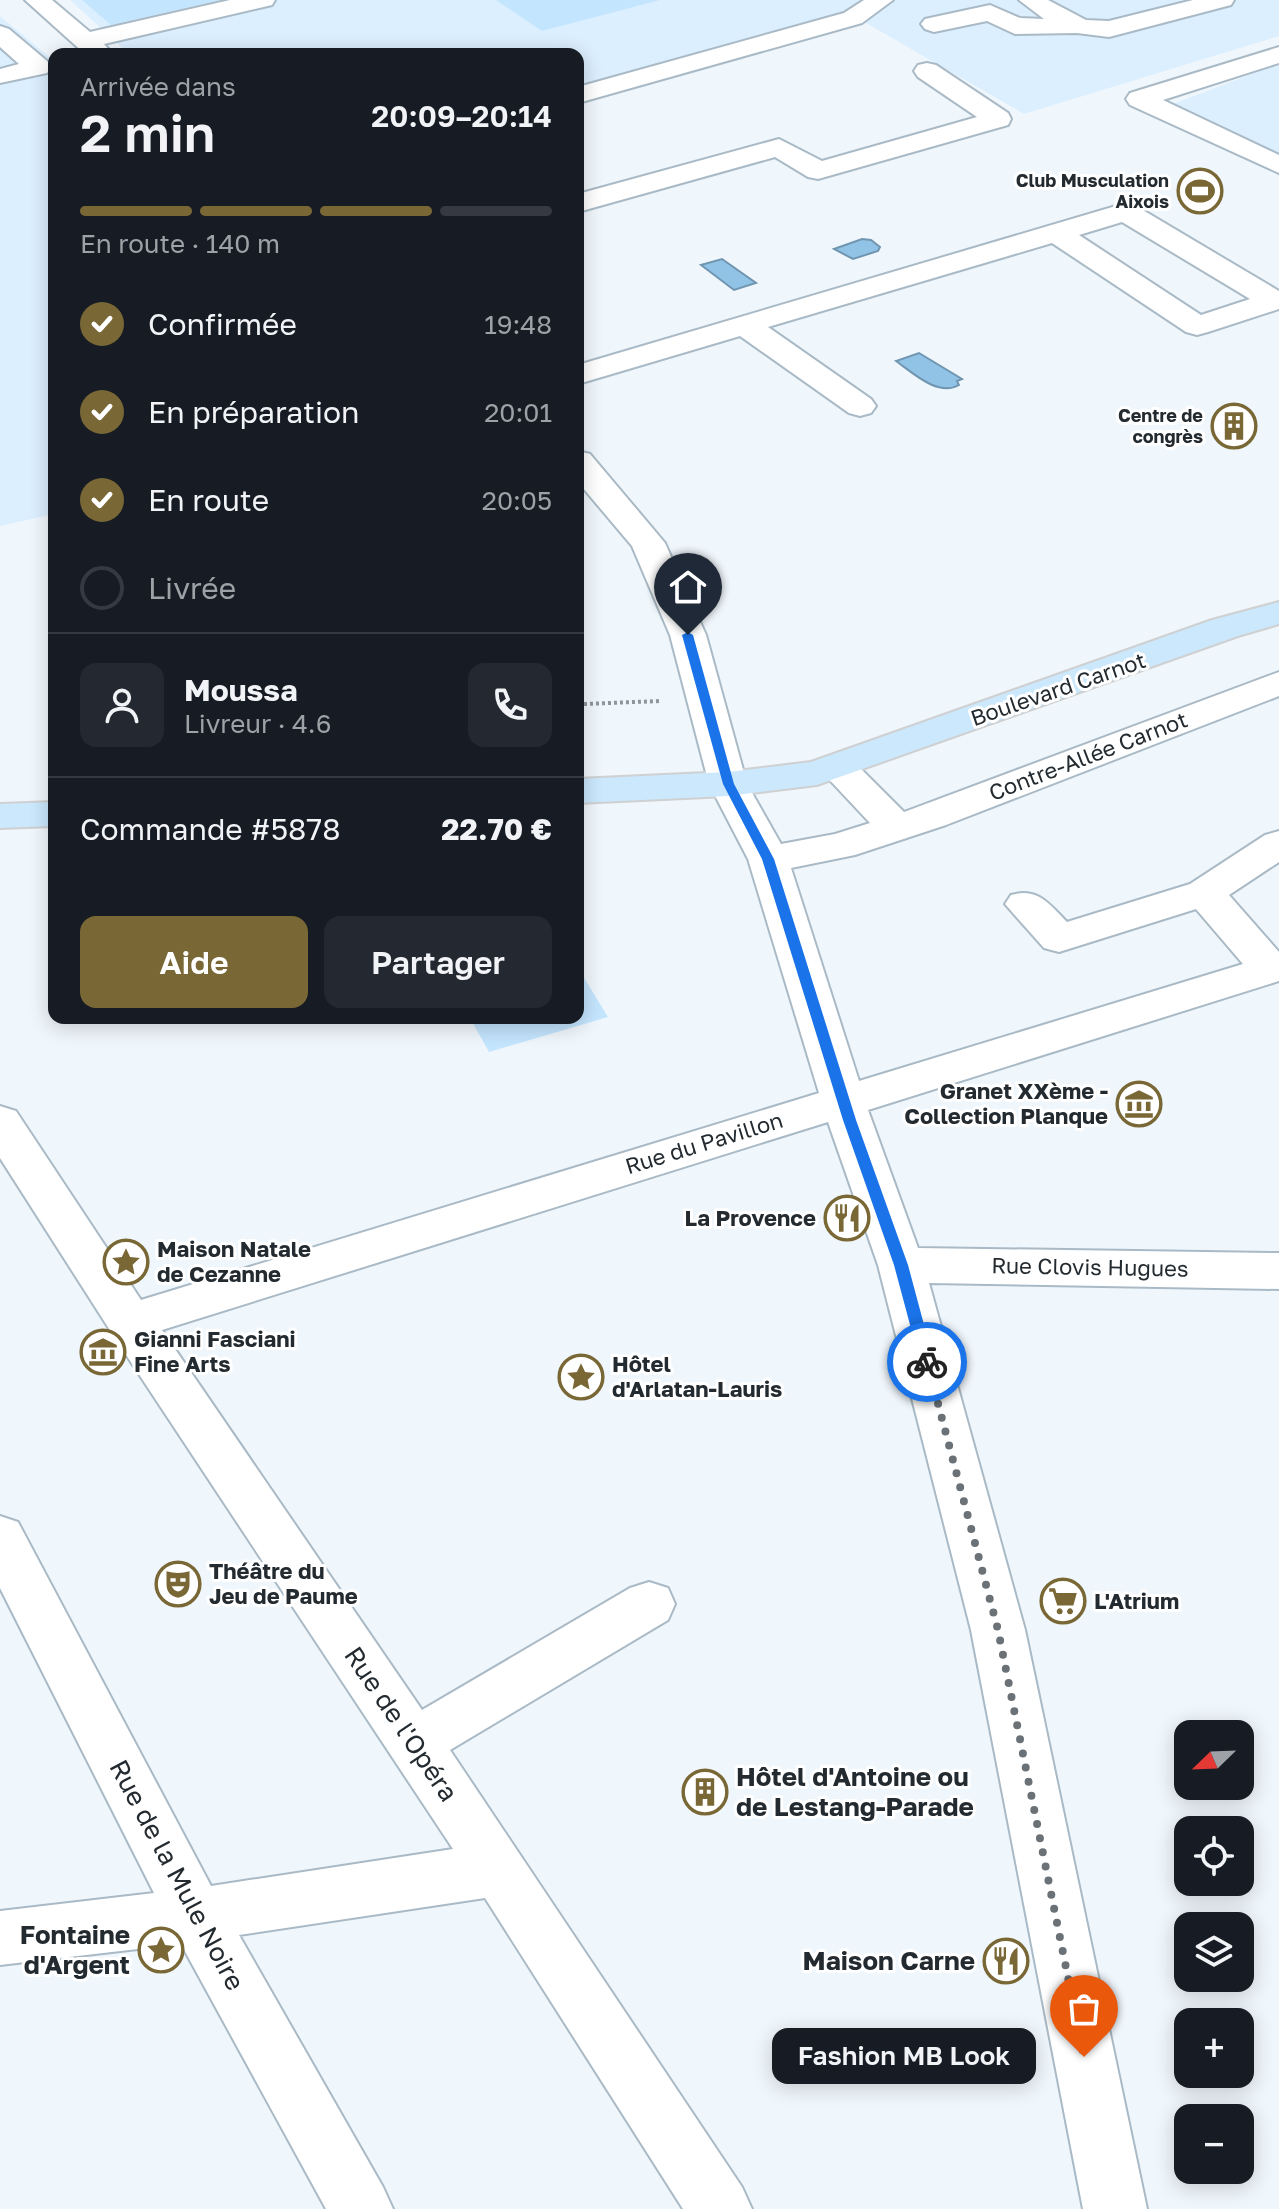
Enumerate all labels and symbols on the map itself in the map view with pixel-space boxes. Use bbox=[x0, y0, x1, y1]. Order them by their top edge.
sports icon: Club Musculation Aixois bbox=[1176, 167, 1224, 215]
place label: Club Musculation Aixois bbox=[1016, 169, 1169, 212]
building icon: Centre de congrès bbox=[1210, 402, 1258, 450]
place label: Centre de congrès bbox=[1118, 404, 1203, 447]
pin bbox=[654, 553, 722, 635]
street label: Boulevard Carnot bbox=[967, 646, 1149, 731]
street label: Contre-Allée Carnot bbox=[985, 705, 1191, 806]
place label: Granet XXème - Collection Planque bbox=[904, 1077, 1108, 1129]
museum icon: Granet XXème - Collection Planque bbox=[1115, 1080, 1163, 1128]
street label: Rue du Pavillon bbox=[622, 1106, 786, 1179]
restaurant icon: La Provence bbox=[823, 1194, 871, 1242]
place label: La Provence bbox=[685, 1204, 816, 1231]
place label: Maison Natale de Cezanne bbox=[157, 1235, 311, 1287]
place icon: Maison Natale de Cezanne bbox=[102, 1238, 150, 1286]
street label: Rue Clovis Hugues bbox=[991, 1251, 1189, 1282]
courier bbox=[887, 1322, 967, 1402]
place label: Gianni Fasciani Fine Arts bbox=[134, 1325, 296, 1377]
museum icon: Gianni Fasciani Fine Arts bbox=[79, 1328, 127, 1376]
place label: Hôtel d'Arlatan-Lauris bbox=[612, 1350, 782, 1402]
place icon: Hôtel d'Arlatan-Lauris bbox=[557, 1353, 605, 1401]
place label: Théâtre du Jeu de Paume bbox=[209, 1557, 358, 1609]
theatre icon: Théâtre du Jeu de Paume bbox=[154, 1560, 202, 1608]
supermarket icon: L'Atrium bbox=[1039, 1577, 1087, 1625]
place label: L'Atrium bbox=[1094, 1587, 1179, 1614]
street label: Rue de l'Opéra bbox=[338, 1640, 465, 1807]
north arrow bbox=[1174, 1720, 1254, 1800]
street label: Rue de la Mule Noire bbox=[104, 1754, 251, 1995]
place label: Hôtel d'Antoine ou de Lestang-Parade bbox=[736, 1761, 974, 1822]
building icon: Hôtel d'Antoine ou de Lestang-Parade bbox=[681, 1768, 729, 1816]
place label: Fontaine d'Argent bbox=[20, 1919, 130, 1980]
place icon: Fontaine d'Argent bbox=[137, 1926, 185, 1974]
restaurant icon: Maison Carne bbox=[982, 1937, 1030, 1985]
place label: Maison Carne bbox=[803, 1945, 975, 1976]
pin bbox=[1050, 1975, 1118, 2057]
callout: Fashion MB Look bbox=[772, 2029, 1036, 2085]

